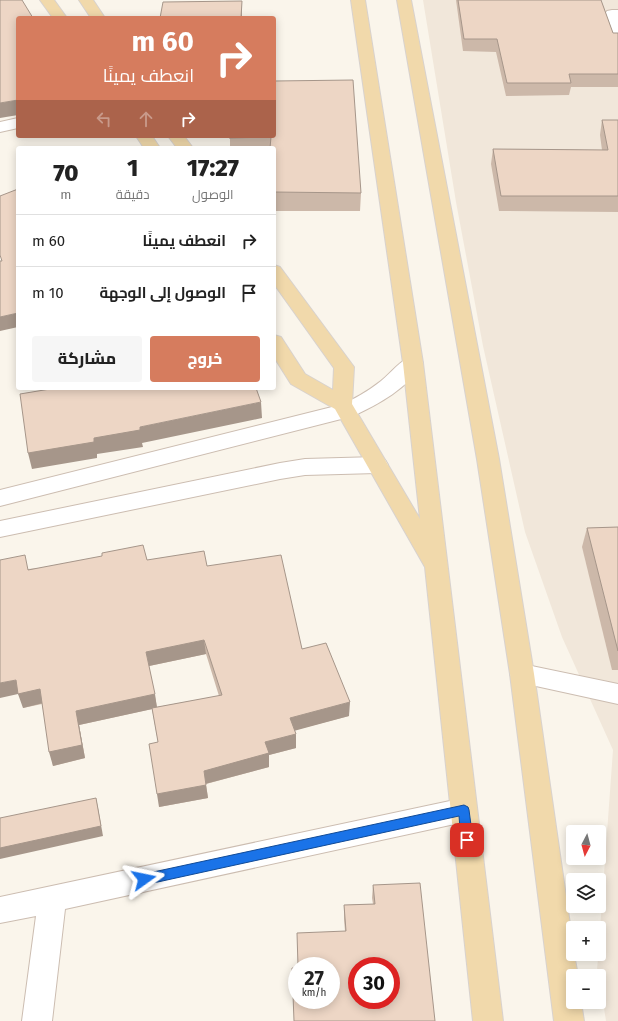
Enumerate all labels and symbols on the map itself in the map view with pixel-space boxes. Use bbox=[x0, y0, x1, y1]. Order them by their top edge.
pin bbox=[450, 823, 484, 857]
north arrow bbox=[566, 825, 606, 865]
position arrow bbox=[123, 858, 165, 900]
speed limit sign: 30 bbox=[348, 957, 400, 1009]

